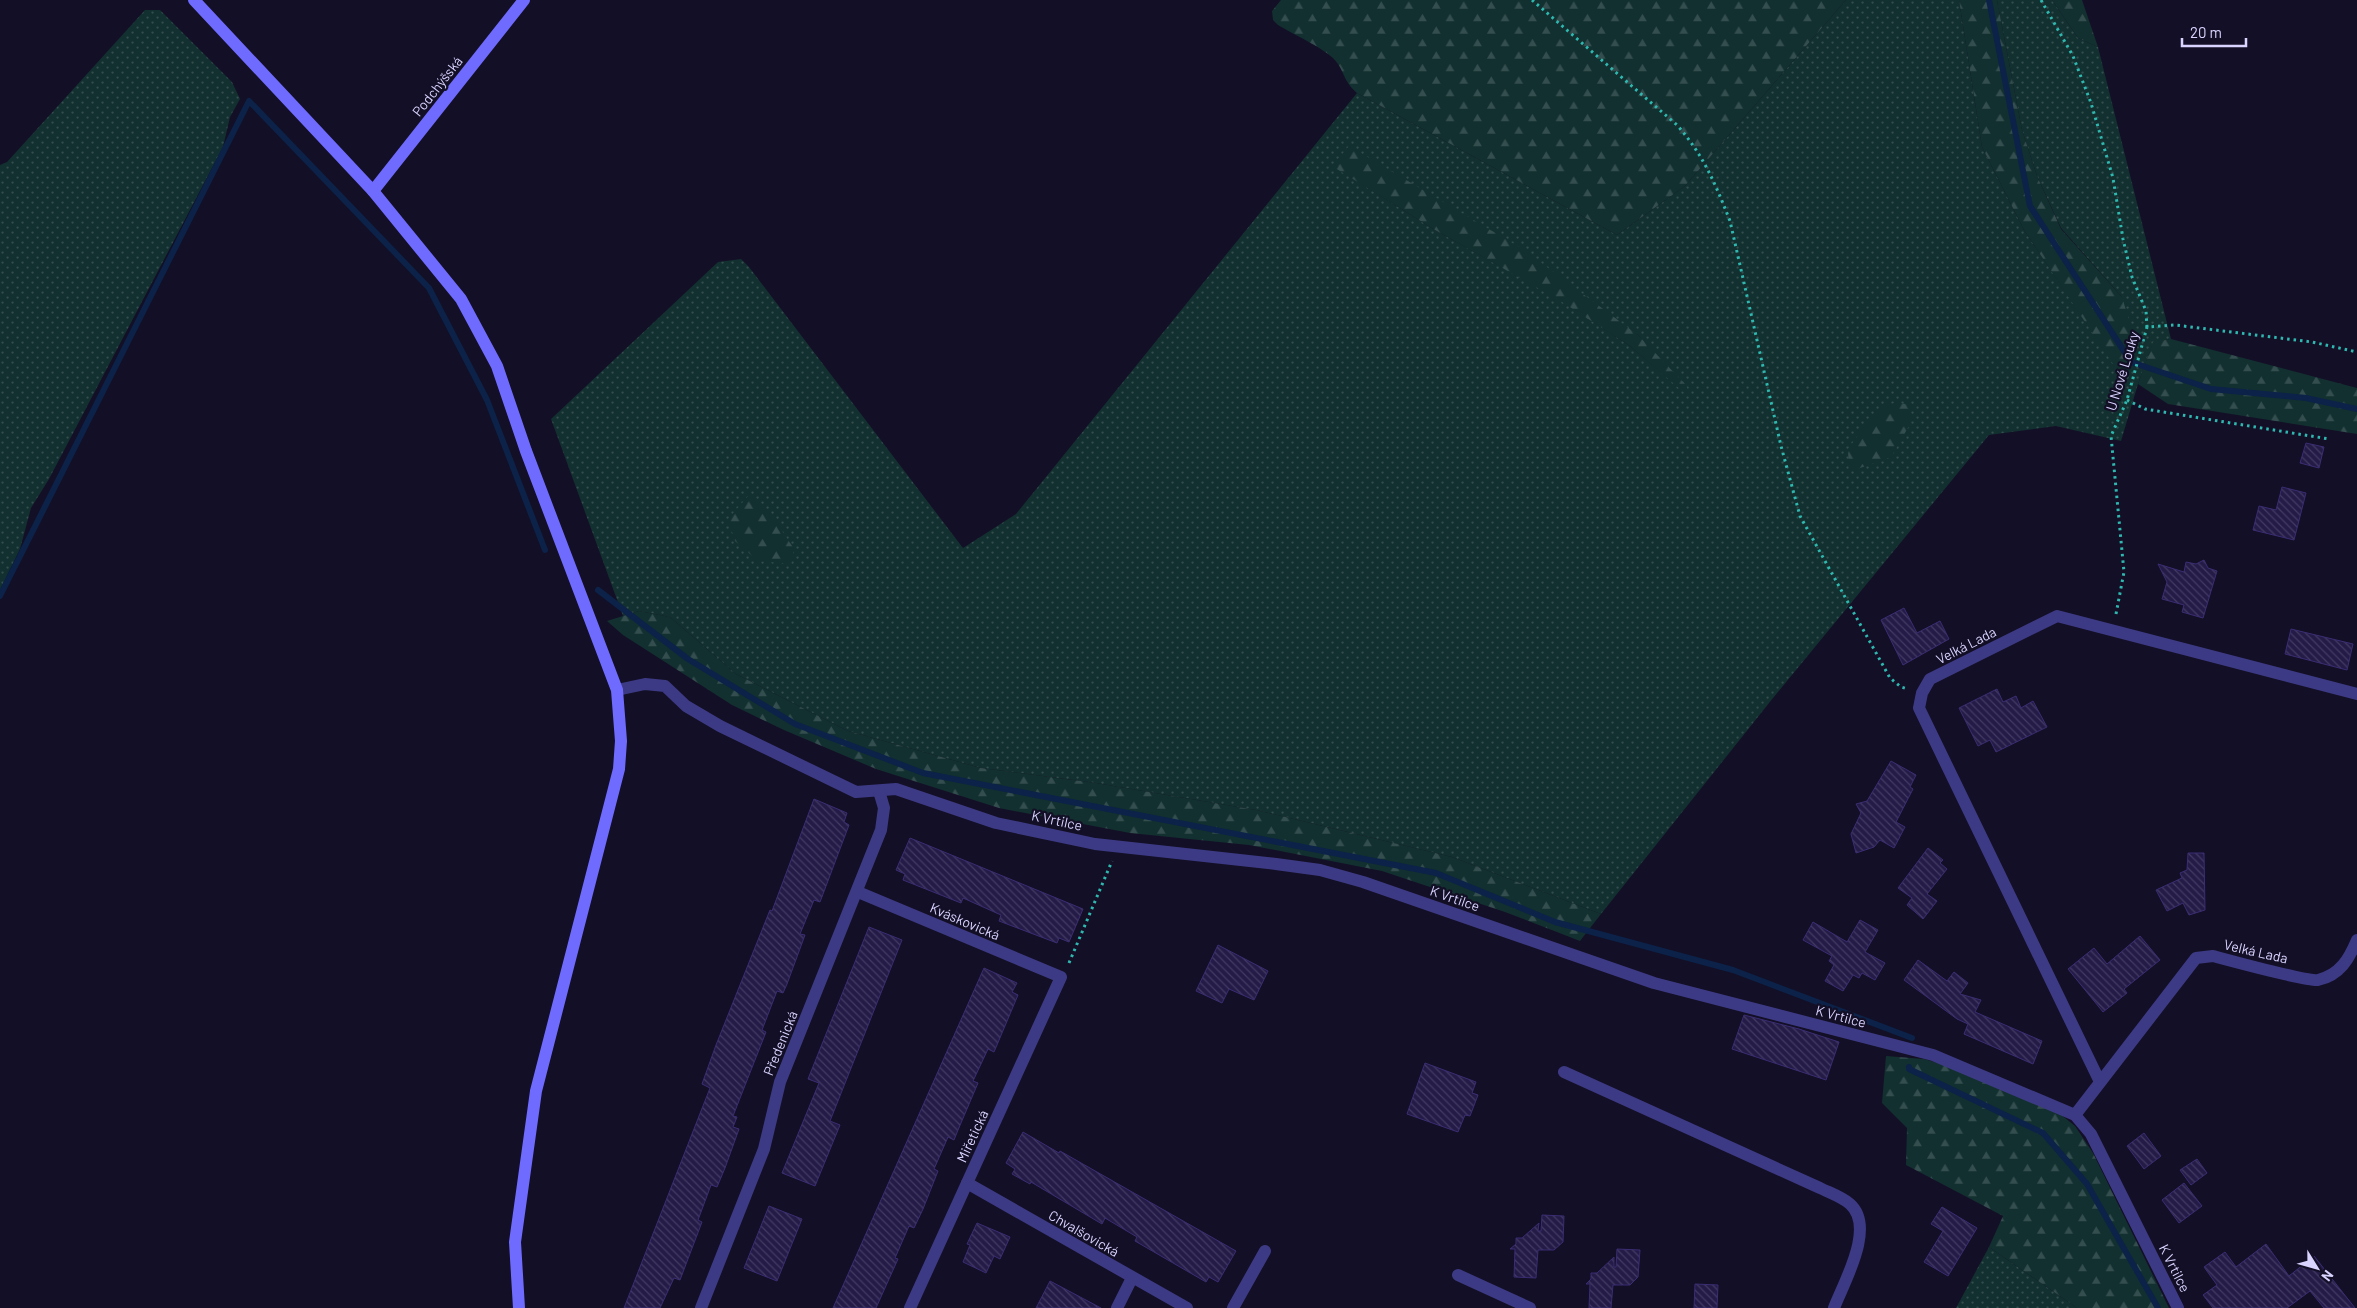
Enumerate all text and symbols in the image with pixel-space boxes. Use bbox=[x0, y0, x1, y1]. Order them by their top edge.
scale bar bbox=[2182, 15, 2246, 47]
text: 20 m bbox=[2190, 23, 2222, 41]
street label: Podchýšská bbox=[408, 53, 466, 119]
street label: U Nové Louky bbox=[2102, 329, 2142, 413]
street label: Velká Lada bbox=[1933, 623, 1999, 667]
street label: K Vrtilce bbox=[1030, 806, 1084, 834]
street label: K Vrtilce bbox=[1428, 882, 1482, 914]
street label: Kváskovická bbox=[927, 899, 1003, 943]
street label: Velká Lada bbox=[2222, 935, 2290, 967]
street label: K Vrtilce bbox=[1814, 1001, 1868, 1031]
street label: Předenická bbox=[759, 1008, 801, 1078]
street label: Miřetická bbox=[952, 1107, 992, 1165]
street label: Chvalšovická bbox=[1046, 1206, 1122, 1260]
street label: K Vrtilce bbox=[2156, 1241, 2194, 1295]
north arrow bbox=[2292, 1243, 2342, 1293]
text: N bbox=[2318, 1267, 2337, 1285]

